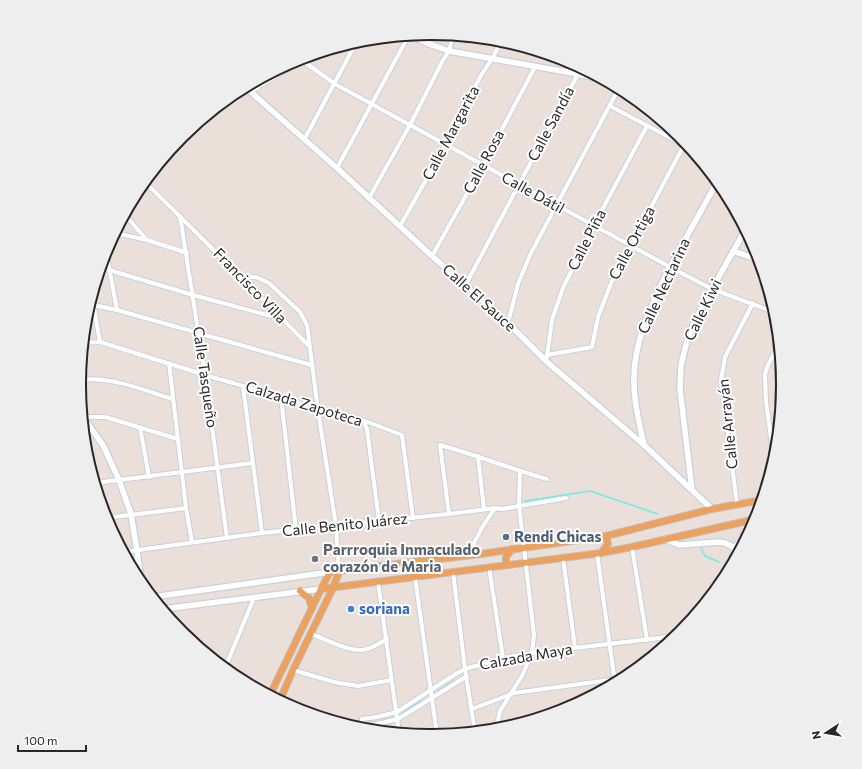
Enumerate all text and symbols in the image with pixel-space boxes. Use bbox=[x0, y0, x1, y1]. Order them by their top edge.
street label: Calle Margarita bbox=[418, 82, 483, 183]
street label: Calle Sandía bbox=[523, 83, 577, 164]
street label: Calle Rosa bbox=[459, 127, 507, 196]
street label: Calle Dátil bbox=[499, 167, 568, 217]
street label: Calle Ortiga bbox=[604, 203, 658, 282]
street label: Calle Piña bbox=[563, 206, 609, 273]
street label: Calle Nectarina bbox=[633, 235, 693, 336]
street label: Francisco Villa bbox=[210, 244, 291, 327]
street label: Calle El Sauce bbox=[439, 260, 520, 335]
street label: Calle Kiwi bbox=[679, 276, 725, 343]
street label: Calle Tasqueño bbox=[190, 325, 222, 429]
street label: Calzada Zapoteca bbox=[244, 377, 365, 429]
street label: Calle Arrayán bbox=[713, 378, 741, 470]
street label: Calle Benito Juárez bbox=[281, 508, 409, 540]
place label: Rendi Chicas bbox=[514, 527, 602, 545]
marker: Rendi Chicas bbox=[501, 532, 511, 542]
place label: Parrroquia Inmaculado corazón de Maria bbox=[323, 540, 480, 575]
marker: Parrroquia Inmaculado corazón de Maria bbox=[310, 554, 320, 564]
place label: soriana bbox=[359, 599, 410, 617]
marker: soriana bbox=[346, 604, 356, 614]
street label: Calzada Maya bbox=[478, 639, 574, 673]
north arrow bbox=[806, 713, 846, 753]
scale bar bbox=[18, 727, 86, 753]
text: N bbox=[809, 730, 823, 741]
text: 100 m bbox=[24, 733, 58, 747]

